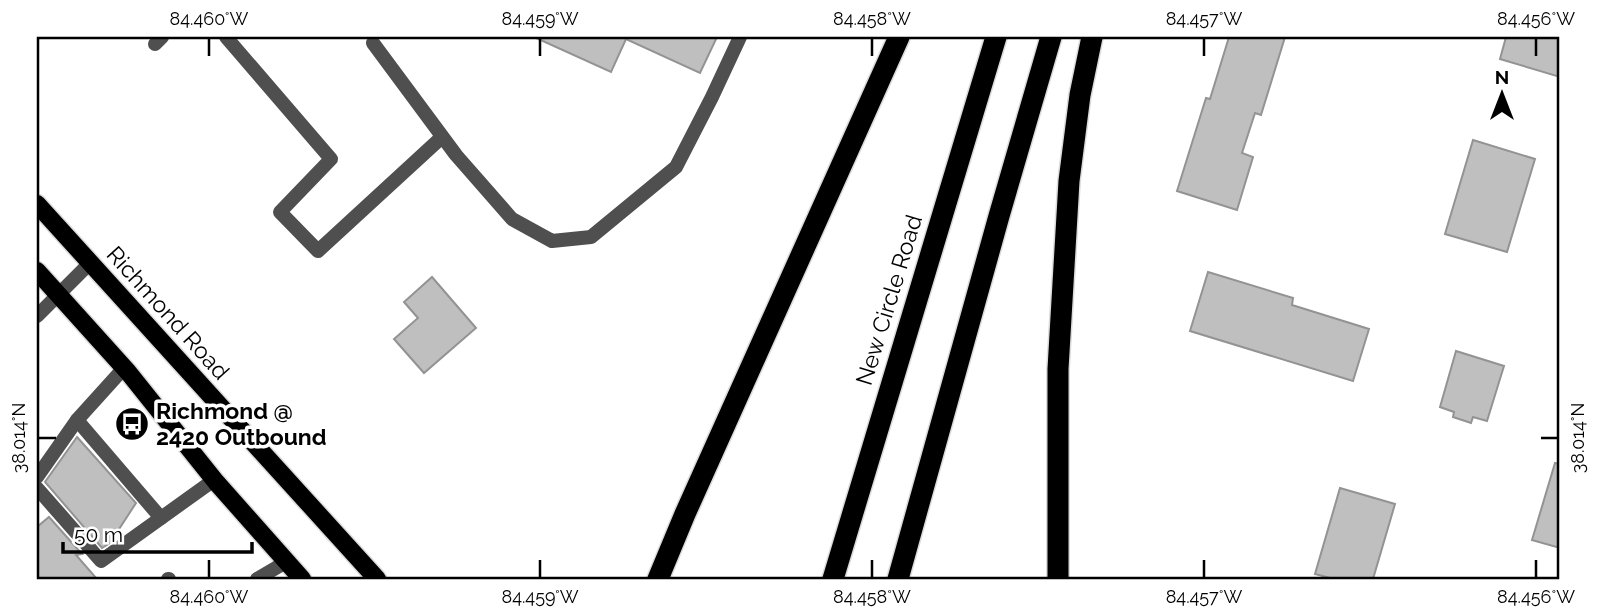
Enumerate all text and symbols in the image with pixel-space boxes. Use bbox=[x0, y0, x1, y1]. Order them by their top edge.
text: 84.460°W bbox=[170, 8, 249, 29]
text: 84.459°W bbox=[501, 8, 579, 29]
text: 84.458°W bbox=[833, 8, 911, 29]
text: 84.457°W bbox=[1166, 8, 1243, 29]
text: 84.456°W bbox=[1497, 8, 1575, 29]
north arrow bbox=[1468, 60, 1538, 130]
text: N bbox=[1495, 66, 1509, 88]
street label: New Circle Road bbox=[850, 211, 927, 388]
street label: Richmond Road bbox=[102, 241, 235, 385]
place label: Richmond @ 2420 Outbound bbox=[156, 397, 327, 450]
text: 38.014°N bbox=[8, 403, 29, 473]
text: 38.014°N bbox=[1567, 403, 1588, 473]
bus stop icon: Richmond @ 2420 Outbound bbox=[113, 405, 151, 443]
scale bar bbox=[63, 511, 252, 555]
text: 50 m bbox=[74, 522, 123, 547]
text: 84.460°W bbox=[170, 586, 249, 607]
text: 84.459°W bbox=[501, 586, 579, 607]
text: 84.458°W bbox=[833, 586, 911, 607]
text: 84.457°W bbox=[1166, 586, 1243, 607]
text: 84.456°W bbox=[1497, 586, 1575, 607]

